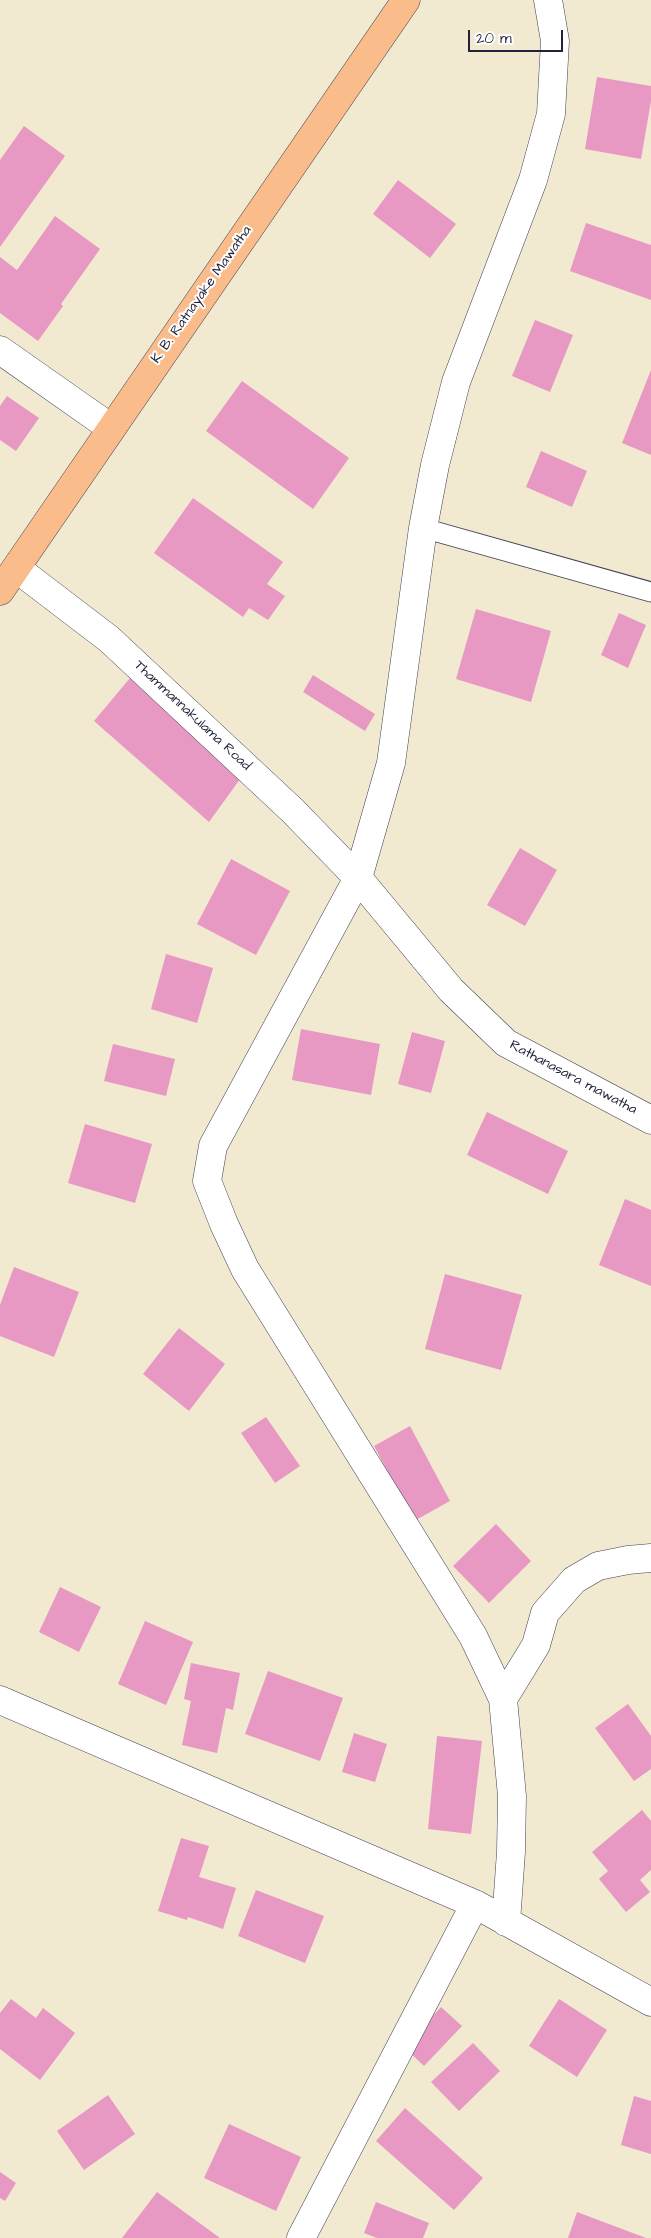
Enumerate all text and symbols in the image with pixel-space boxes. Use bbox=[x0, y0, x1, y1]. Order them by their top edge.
scale bar bbox=[471, 20, 566, 52]
text: 20 m bbox=[476, 28, 512, 49]
street label: K. B. Ratnayake Mawatha bbox=[148, 223, 256, 367]
street label: Thammannakulama Road bbox=[130, 657, 254, 775]
street label: Rathanasara mawatha bbox=[506, 1037, 640, 1119]

